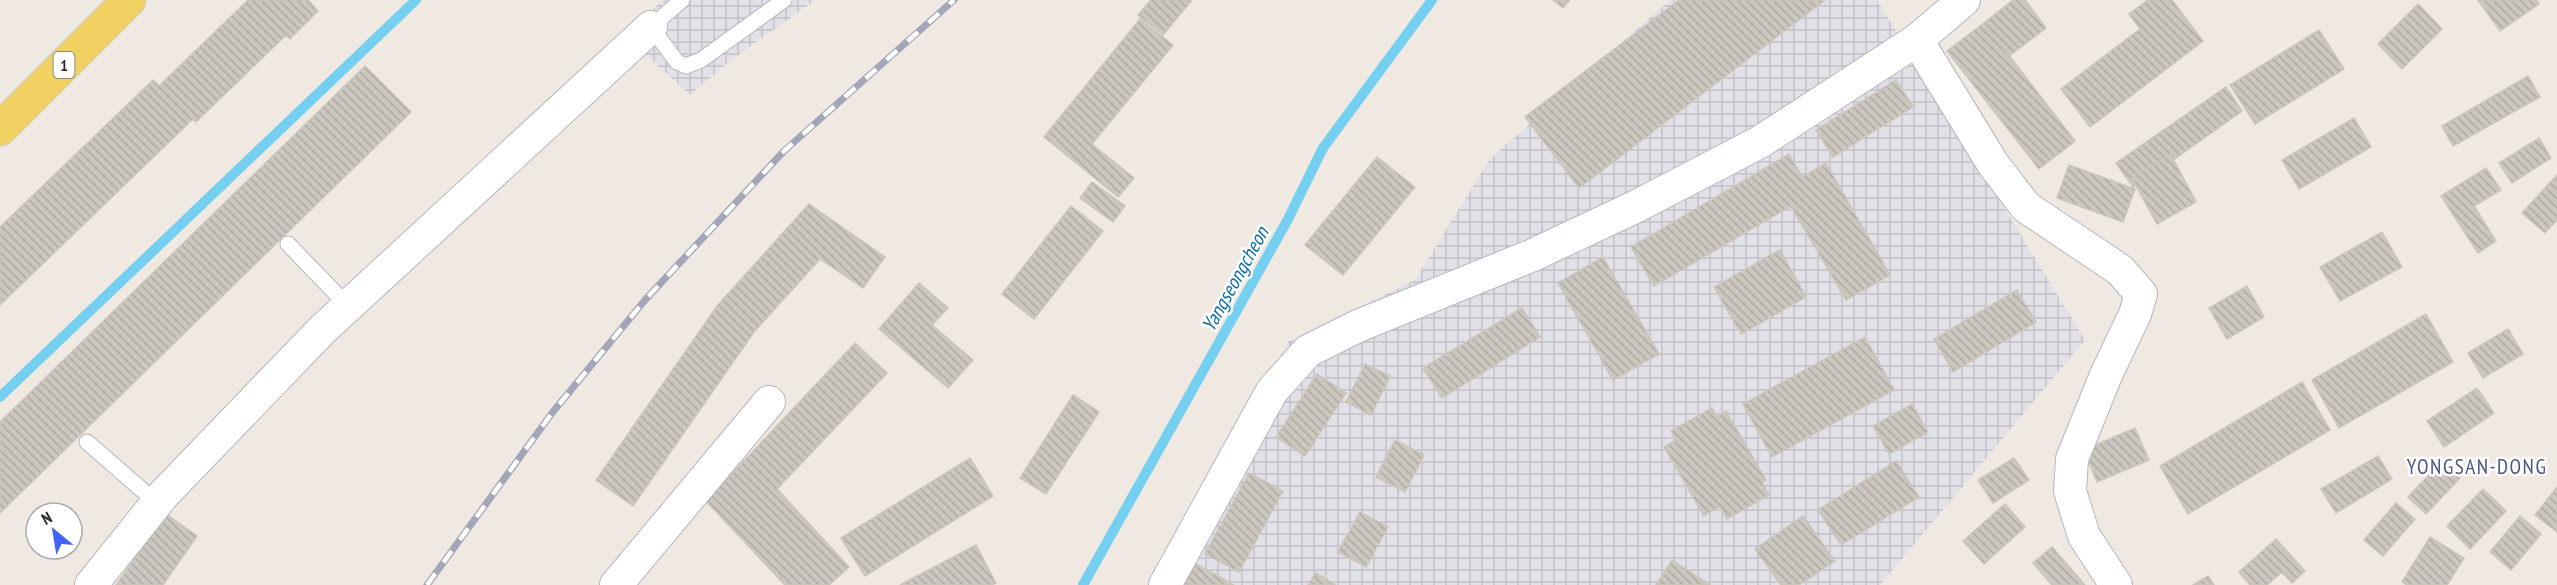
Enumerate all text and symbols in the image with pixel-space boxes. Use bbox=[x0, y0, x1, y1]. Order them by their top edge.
road number: 1 bbox=[54, 52, 74, 78]
water label: Yangseongcheon bbox=[1196, 221, 1275, 336]
district label: YONGSAN-DONG bbox=[2407, 453, 2547, 480]
north arrow bbox=[24, 501, 84, 561]
text: N bbox=[38, 507, 55, 529]

